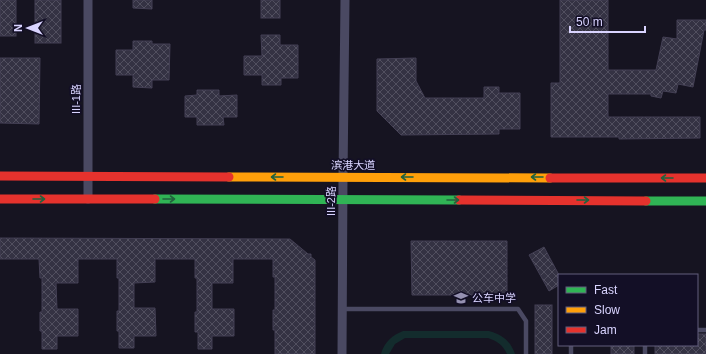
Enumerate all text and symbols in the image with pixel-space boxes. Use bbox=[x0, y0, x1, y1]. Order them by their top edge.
north arrow bbox=[8, 8, 48, 48]
scale bar bbox=[570, 8, 645, 34]
text: 50 m bbox=[576, 15, 603, 29]
text: N bbox=[12, 24, 24, 32]
street label: III-1路 bbox=[70, 84, 82, 114]
street label: 滨港大道 bbox=[331, 159, 375, 171]
one-way arrow bbox=[271, 173, 284, 181]
one-way arrow bbox=[401, 173, 414, 181]
one-way arrow bbox=[531, 173, 544, 181]
one-way arrow bbox=[661, 174, 674, 182]
street label: III-2路 bbox=[325, 186, 337, 216]
one-way arrow bbox=[32, 195, 45, 203]
one-way arrow bbox=[162, 195, 175, 203]
one-way arrow bbox=[446, 196, 459, 204]
one-way arrow bbox=[576, 196, 589, 204]
legend bbox=[558, 274, 698, 346]
text: Fast bbox=[594, 283, 618, 297]
school or university icon: 公车中学 bbox=[453, 290, 469, 306]
place label: 公车中学 bbox=[472, 292, 516, 304]
text: Slow bbox=[594, 303, 620, 317]
text: Jam bbox=[594, 323, 617, 337]

